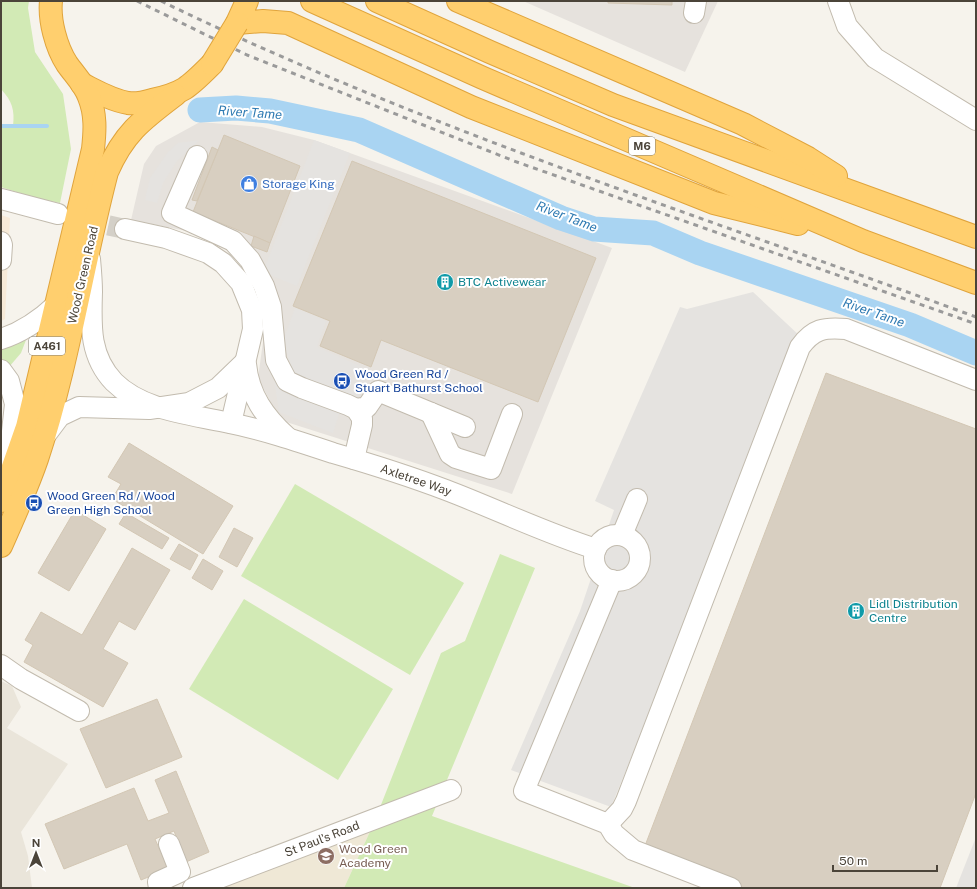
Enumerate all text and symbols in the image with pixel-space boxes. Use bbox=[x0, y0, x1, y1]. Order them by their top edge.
water label: River Tame bbox=[217, 103, 283, 122]
road number: M6 bbox=[629, 137, 655, 155]
shop icon: Storage King bbox=[239, 174, 259, 194]
place label: Storage King bbox=[262, 177, 335, 191]
water label: River Tame bbox=[534, 198, 599, 235]
street label: Wood Green Road bbox=[65, 225, 101, 325]
building icon: BTC Activewear bbox=[435, 272, 455, 292]
place label: BTC Activewear bbox=[458, 275, 546, 289]
water label: River Tame bbox=[841, 295, 907, 330]
road number: A461 bbox=[29, 337, 65, 355]
place label: Wood Green Rd / Stuart Bathurst School bbox=[355, 367, 483, 395]
bus stop icon: Wood Green Rd / Stuart Bathurst School bbox=[332, 371, 352, 391]
street label: Axletree Way bbox=[379, 461, 454, 499]
place label: Wood Green Rd / Wood Green High School bbox=[47, 489, 175, 517]
bus stop icon: Wood Green Rd / Wood Green High School bbox=[24, 493, 44, 513]
place label: Lidl Distribution Centre bbox=[869, 597, 958, 625]
building icon: Lidl Distribution Centre bbox=[846, 601, 866, 621]
street label: St Paul's Road bbox=[283, 818, 361, 860]
north arrow bbox=[16, 833, 56, 873]
text: N bbox=[32, 837, 40, 849]
place label: Wood Green Academy bbox=[339, 842, 408, 870]
school or university icon: Wood Green Academy bbox=[316, 846, 336, 866]
scale bar bbox=[833, 847, 937, 873]
text: 50 m bbox=[839, 854, 867, 868]

